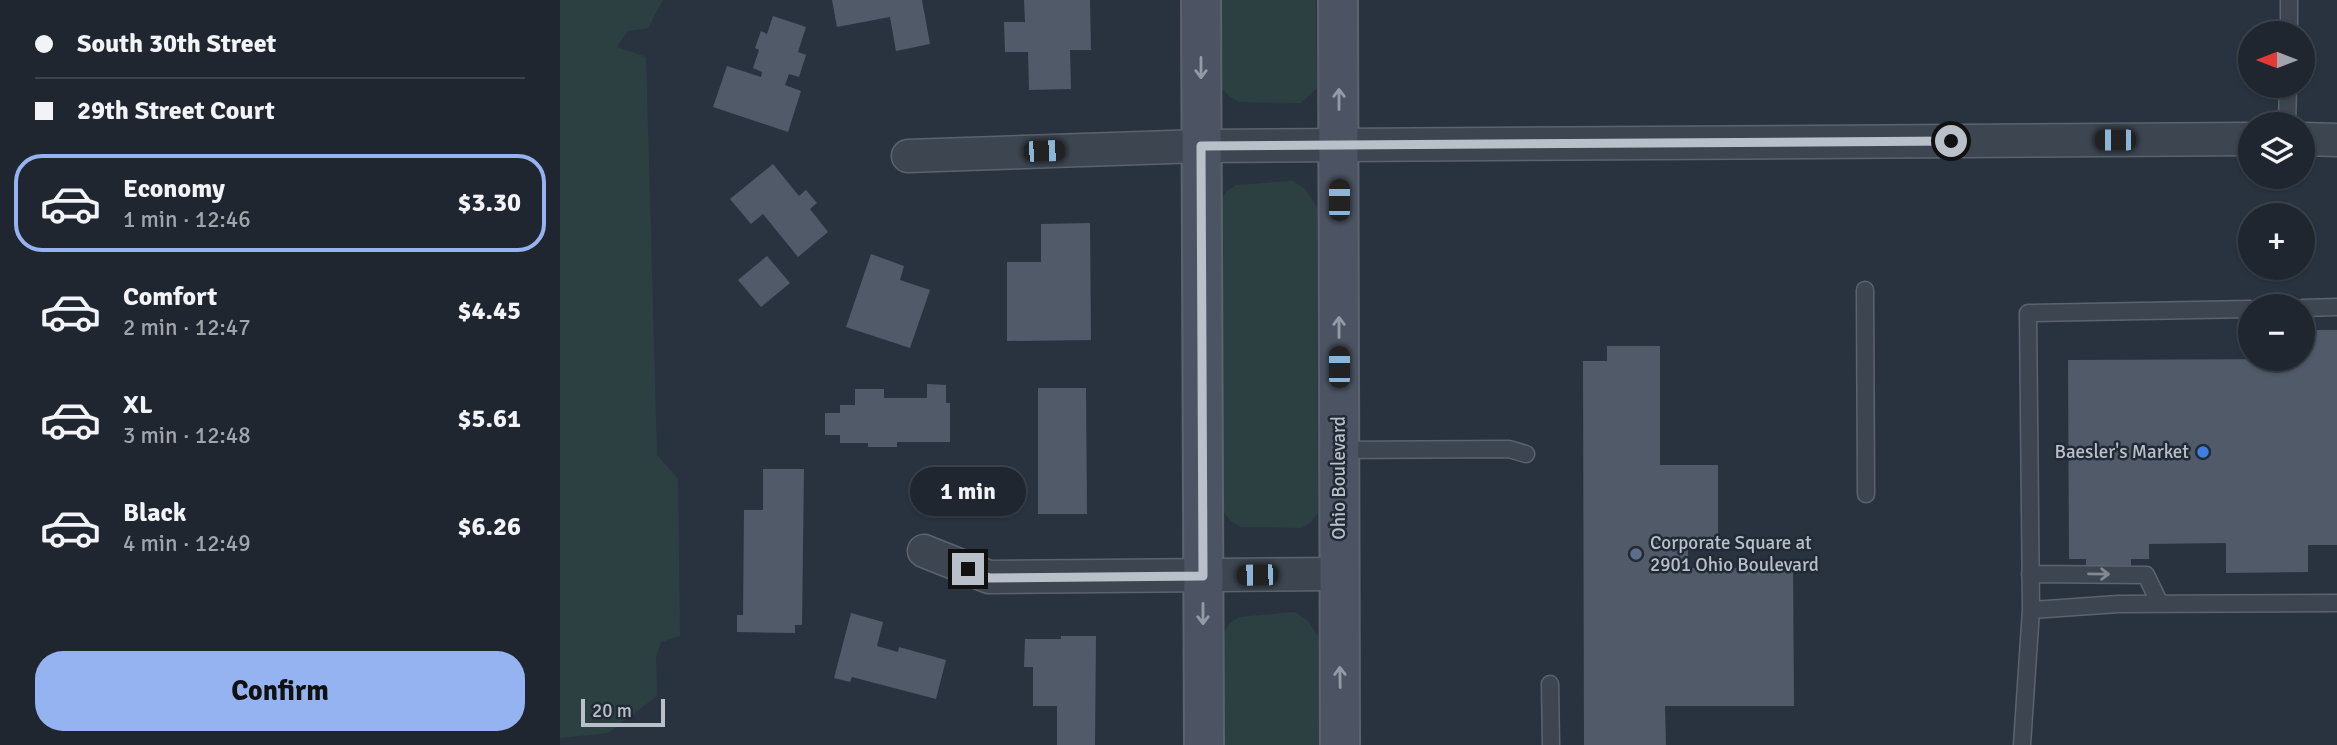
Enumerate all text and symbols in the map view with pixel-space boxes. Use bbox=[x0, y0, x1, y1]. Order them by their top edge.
north arrow bbox=[2238, 21, 2315, 98]
map controls bbox=[2238, 21, 2315, 371]
text: South 30th Street bbox=[77, 28, 276, 60]
one-way arrow bbox=[1194, 56, 1208, 79]
one-way arrow bbox=[1332, 88, 1346, 111]
text: 29th Street Court bbox=[77, 95, 275, 127]
button: layers bbox=[2238, 112, 2315, 189]
route start bbox=[1935, 125, 1967, 157]
car bbox=[2095, 130, 2137, 151]
car bbox=[1023, 140, 1066, 162]
icon: car bbox=[39, 172, 102, 235]
text: Economy bbox=[123, 173, 225, 205]
car bbox=[1329, 179, 1350, 221]
text: $3.30 bbox=[457, 187, 521, 219]
button: + bbox=[2238, 203, 2315, 280]
text: 1 min · 12:46 bbox=[123, 205, 251, 234]
icon: car bbox=[39, 280, 102, 343]
text: Comfort bbox=[123, 281, 217, 313]
button: − bbox=[2238, 294, 2315, 371]
text: $4.45 bbox=[457, 295, 521, 327]
text: 2 min · 12:47 bbox=[123, 313, 251, 342]
one-way arrow bbox=[1332, 316, 1346, 339]
car bbox=[1329, 346, 1350, 388]
icon: car bbox=[39, 388, 102, 451]
text: XL bbox=[123, 389, 153, 421]
text: $5.61 bbox=[457, 403, 521, 435]
street label: Ohio Boulevard bbox=[1327, 416, 1351, 540]
text: 3 min · 12:48 bbox=[123, 421, 251, 450]
place label: Baesler's Market bbox=[2055, 440, 2189, 464]
marker: Baesler's Market bbox=[2195, 444, 2211, 460]
callout: 1 min bbox=[910, 468, 1026, 516]
text: 1 min bbox=[940, 477, 996, 506]
icon: car bbox=[39, 496, 102, 559]
text: Black bbox=[123, 497, 186, 529]
text: $6.26 bbox=[457, 511, 521, 543]
text: 4 min · 12:49 bbox=[123, 529, 251, 558]
place label: Corporate Square at 2901 Ohio Boulevard bbox=[1650, 531, 1819, 577]
marker: Corporate Square at 2901 Ohio Boulevard bbox=[1628, 546, 1644, 562]
route end bbox=[952, 553, 984, 585]
car bbox=[1236, 564, 1279, 586]
one-way arrow bbox=[2087, 567, 2110, 581]
one-way arrow bbox=[1196, 602, 1210, 625]
button: Confirm bbox=[35, 651, 525, 731]
one-way arrow bbox=[1333, 666, 1347, 689]
scale bar bbox=[581, 696, 665, 728]
text: 20 m bbox=[592, 699, 632, 723]

